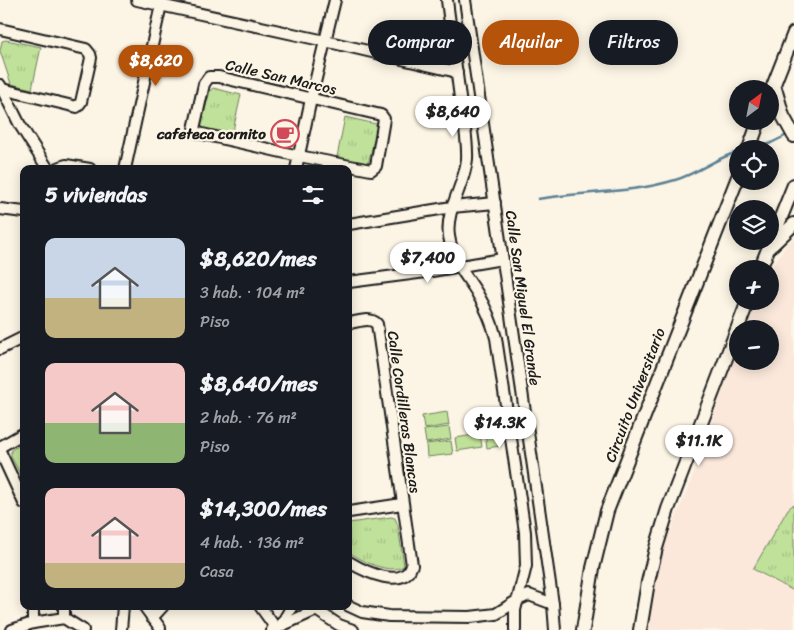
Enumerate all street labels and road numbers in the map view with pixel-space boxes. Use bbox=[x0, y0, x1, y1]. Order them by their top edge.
street label: Calle San Marcos bbox=[223, 52, 340, 103]
street label: Calle San Miguel El Grande bbox=[498, 209, 548, 388]
street label: Circuito Universitario bbox=[597, 324, 673, 466]
street label: Calle Cordilleras Blancas bbox=[380, 329, 428, 495]

